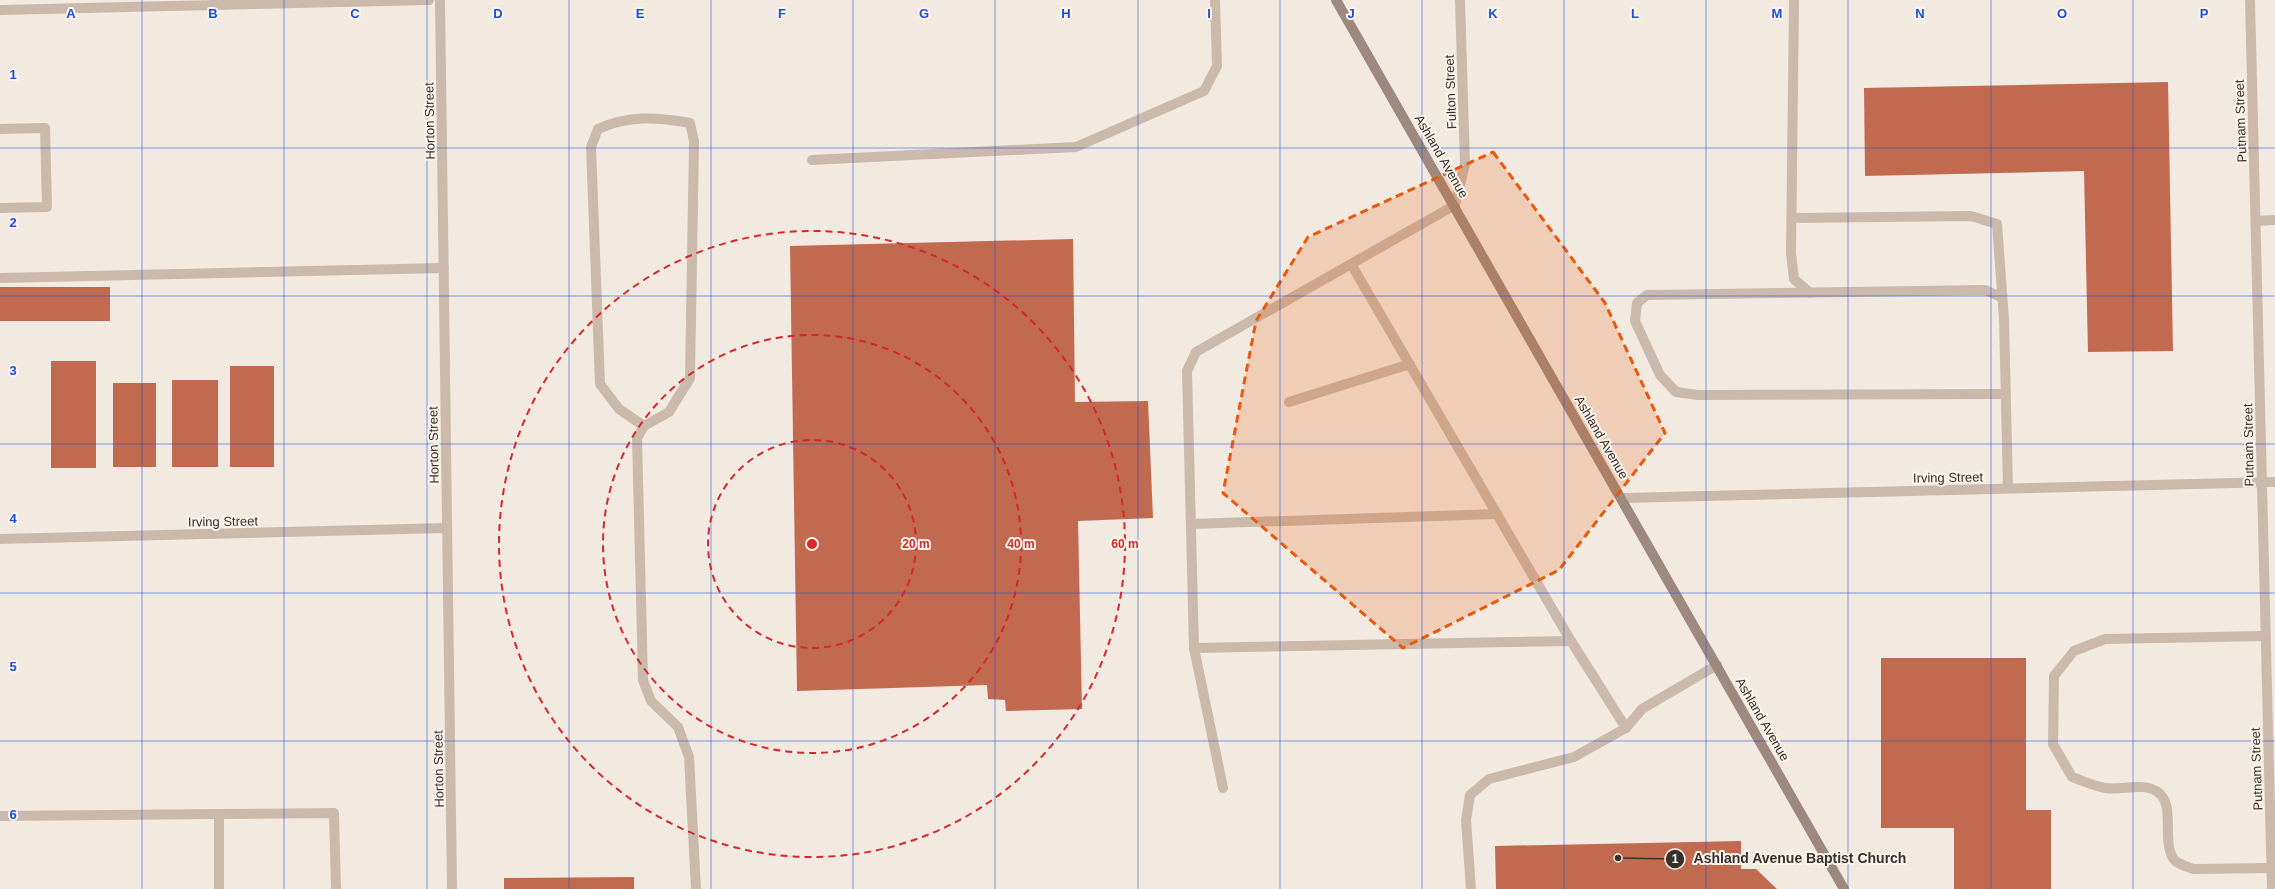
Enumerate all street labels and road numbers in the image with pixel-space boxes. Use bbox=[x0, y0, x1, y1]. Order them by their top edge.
street label: Fulton Street bbox=[1442, 54, 1459, 129]
street label: Putnam Street bbox=[2232, 79, 2249, 163]
street label: Horton Street bbox=[421, 82, 438, 160]
street label: Ashland Avenue bbox=[1412, 112, 1471, 201]
street label: Ashland Avenue bbox=[1572, 393, 1631, 482]
street label: Putnam Street bbox=[2240, 403, 2257, 487]
street label: Horton Street bbox=[425, 406, 442, 484]
street label: Irving Street bbox=[1913, 469, 1984, 486]
street label: Irving Street bbox=[188, 513, 259, 530]
street label: Ashland Avenue bbox=[1733, 675, 1792, 764]
street label: Putnam Street bbox=[2248, 727, 2265, 811]
street label: Horton Street bbox=[430, 730, 447, 808]

